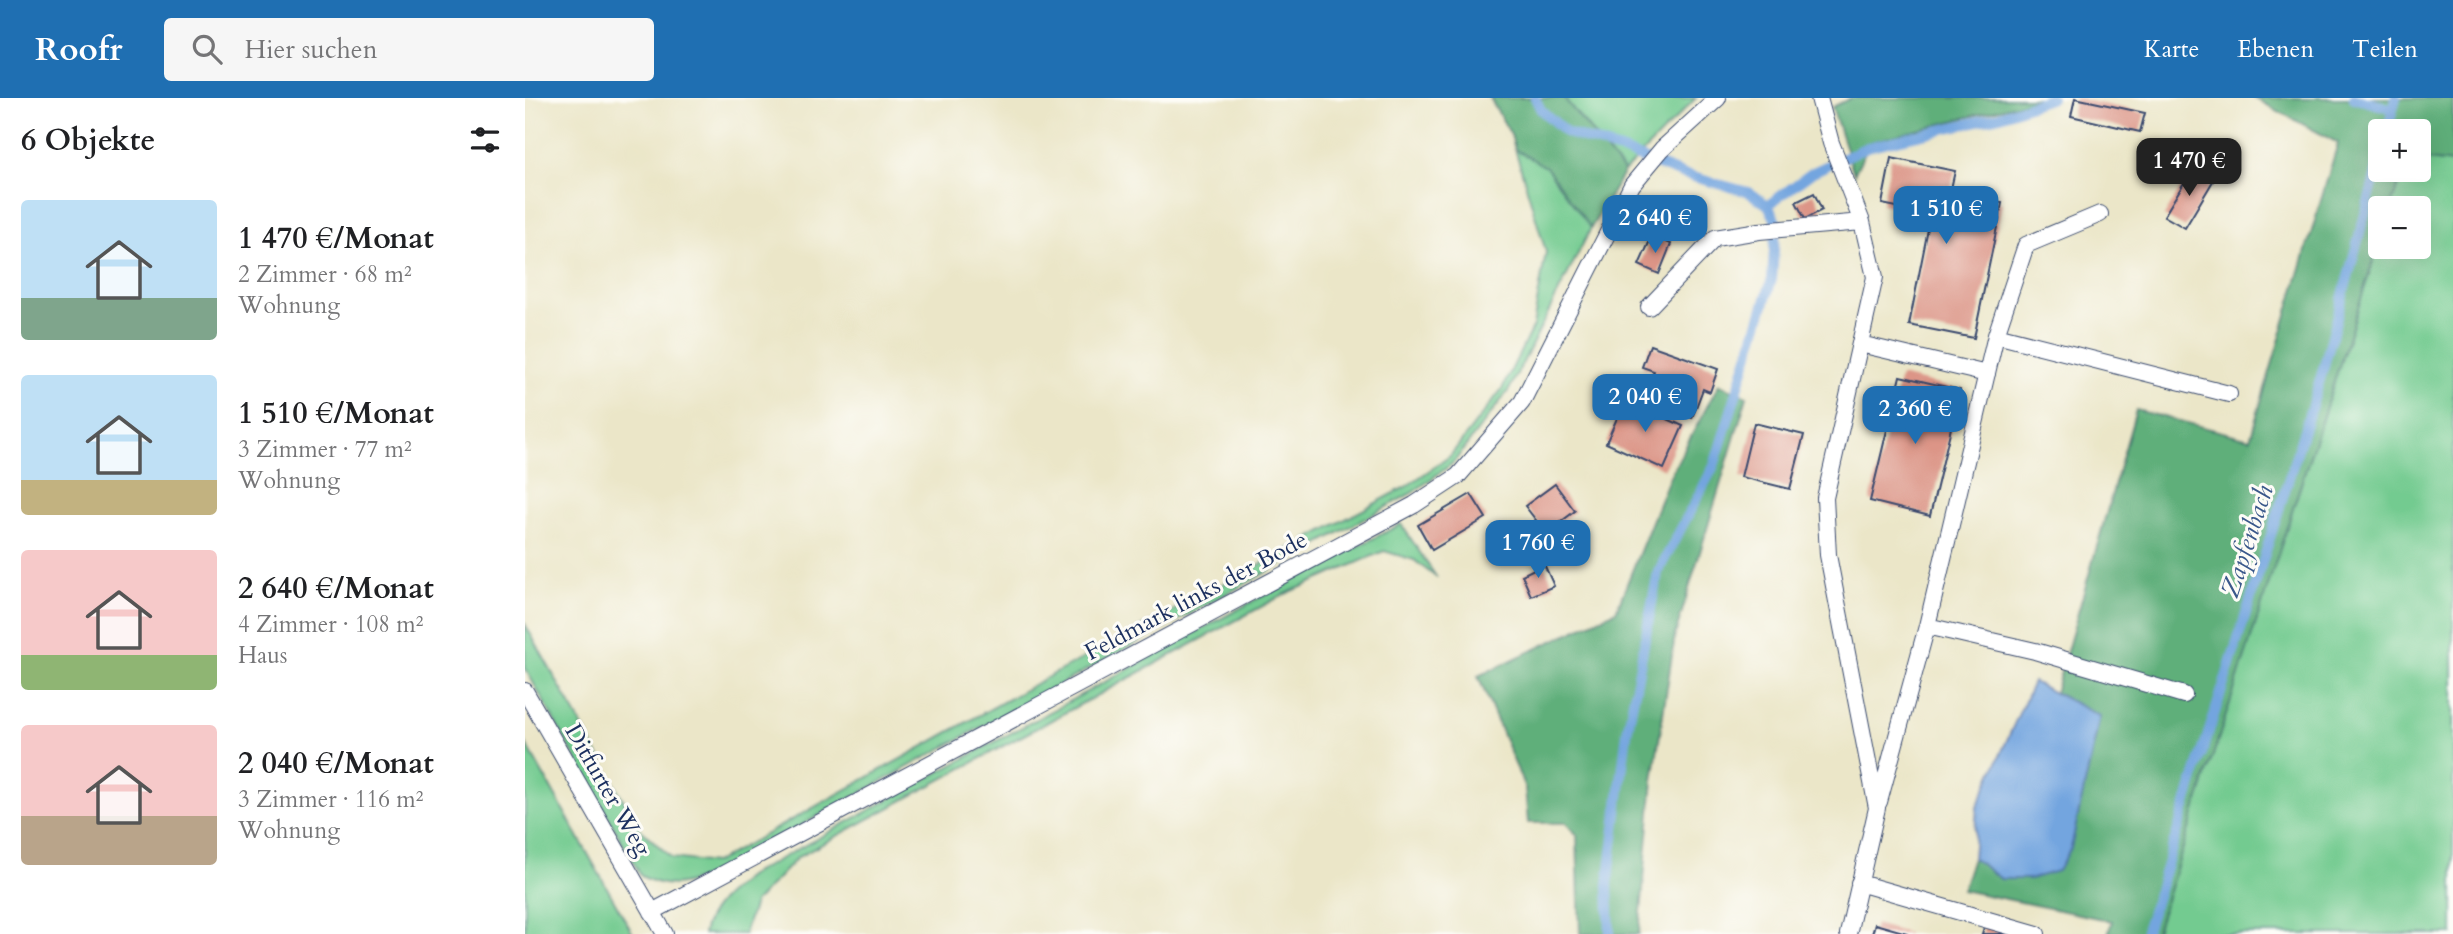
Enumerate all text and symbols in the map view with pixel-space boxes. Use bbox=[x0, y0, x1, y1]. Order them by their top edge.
search box bbox=[164, 18, 654, 81]
text: Roofr bbox=[35, 27, 122, 72]
icon: search bbox=[188, 30, 226, 68]
text: Hier suchen bbox=[244, 32, 377, 67]
text: Karte bbox=[2144, 33, 2199, 66]
text: Ebenen bbox=[2237, 33, 2314, 66]
text: Teilen bbox=[2352, 33, 2418, 66]
map controls bbox=[2368, 119, 2431, 259]
button: + bbox=[2368, 119, 2431, 182]
text: 6 Objekte bbox=[21, 120, 155, 161]
icon: filters bbox=[466, 121, 504, 159]
pin: 1 470 € bbox=[2124, 139, 2254, 198]
text: 1 470 € bbox=[2152, 145, 2226, 176]
pin: 1 510 € bbox=[1881, 186, 2011, 246]
text: 1 510 € bbox=[1909, 193, 1983, 224]
pin: 2 640 € bbox=[1590, 195, 1720, 255]
button: − bbox=[2368, 196, 2431, 259]
text: 2 640 € bbox=[1618, 202, 1692, 233]
text: 1 470 €/Monat bbox=[238, 218, 434, 259]
icon: home bbox=[77, 228, 161, 312]
text: 2 Zimmer · 68 m² bbox=[238, 259, 412, 290]
text: Wohnung bbox=[238, 290, 340, 321]
pin: 2 040 € bbox=[1580, 374, 1710, 434]
text: 2 040 € bbox=[1608, 381, 1682, 412]
pin: 2 360 € bbox=[1850, 386, 1980, 446]
text: 1 510 €/Monat bbox=[238, 393, 434, 434]
text: 2 360 € bbox=[1878, 393, 1952, 424]
icon: home bbox=[77, 403, 161, 487]
text: 3 Zimmer · 77 m² bbox=[238, 434, 412, 465]
text: Wohnung bbox=[238, 465, 340, 496]
water label: Zapfenbach bbox=[2212, 480, 2282, 602]
pin: 1 760 € bbox=[1473, 520, 1603, 580]
street label: Feldmark links der Bode bbox=[1079, 523, 1313, 669]
text: 1 760 € bbox=[1501, 527, 1575, 558]
text: 2 640 €/Monat bbox=[238, 568, 434, 609]
icon: home bbox=[77, 578, 161, 662]
text: 4 Zimmer · 108 m² bbox=[238, 609, 423, 640]
text: Haus bbox=[238, 640, 287, 671]
street label: Ditfurter Weg bbox=[557, 718, 659, 863]
text: 2 040 €/Monat bbox=[238, 743, 434, 784]
icon: home bbox=[77, 753, 161, 837]
text: 3 Zimmer · 116 m² bbox=[238, 784, 423, 815]
text: Wohnung bbox=[238, 815, 340, 846]

